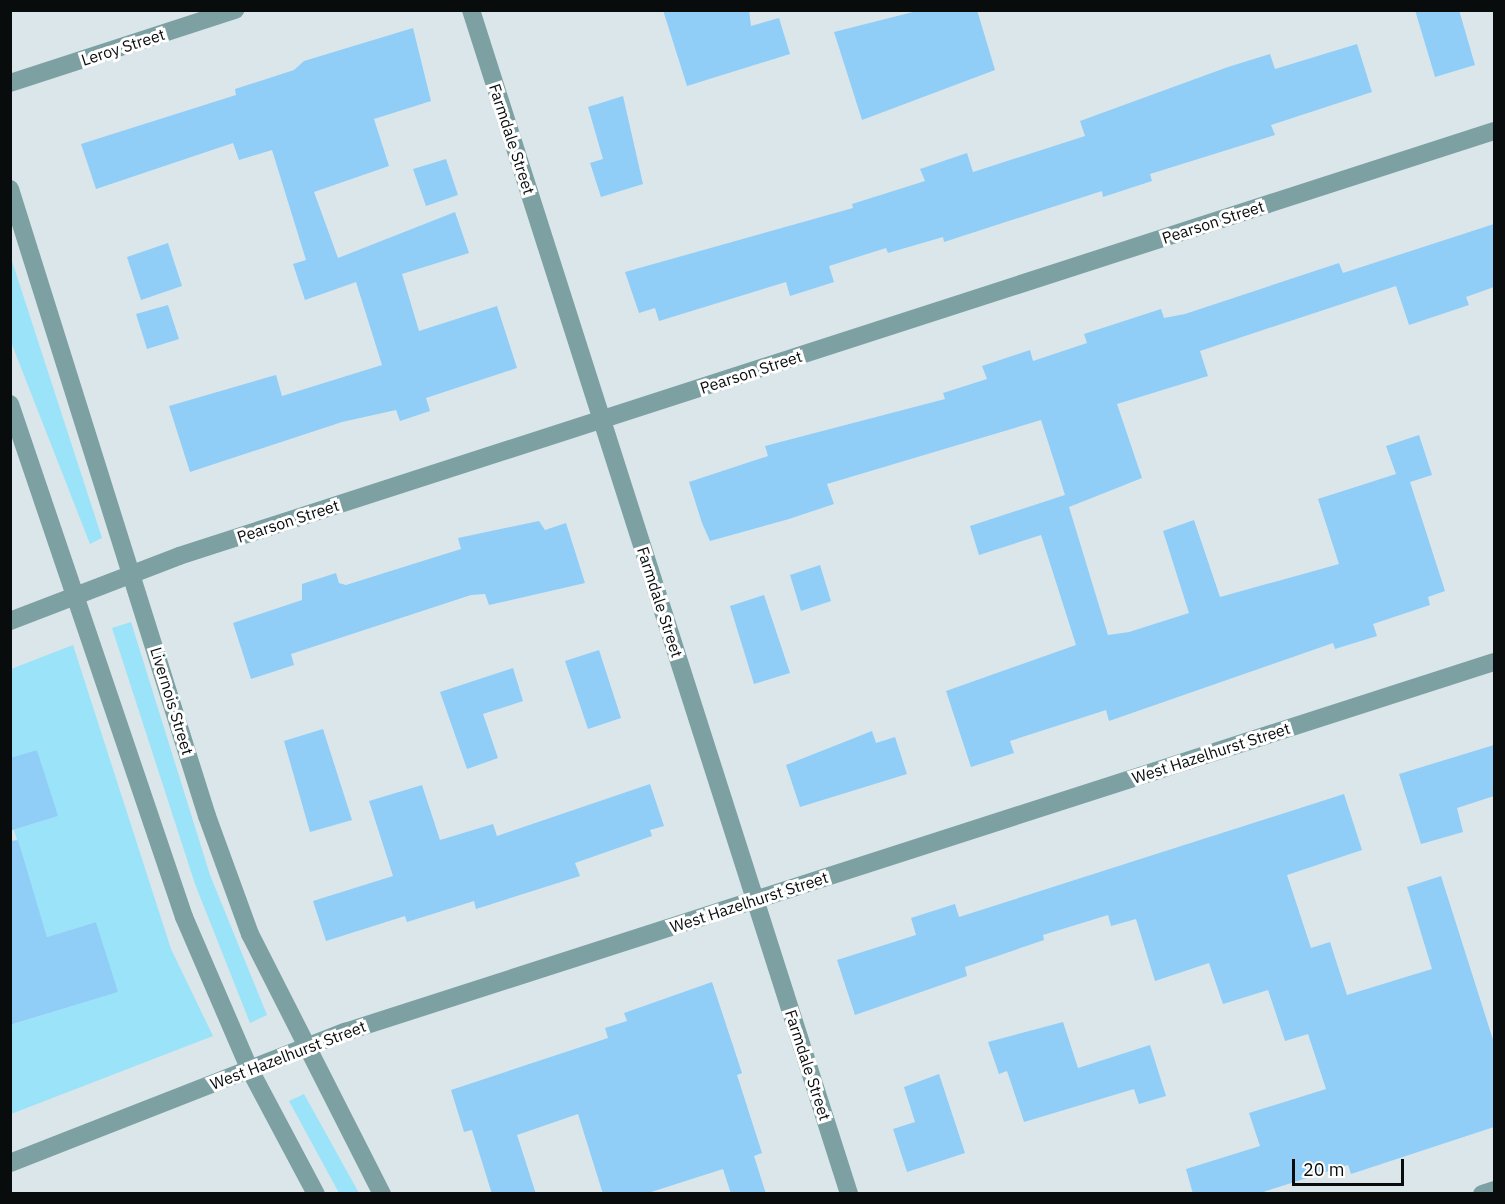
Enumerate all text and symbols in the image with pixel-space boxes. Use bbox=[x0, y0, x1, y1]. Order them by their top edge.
street label: Leroy Street bbox=[79, 24, 167, 70]
street label: Farmdale Street bbox=[485, 81, 539, 197]
street label: Pearson Street bbox=[1160, 196, 1266, 248]
street label: Pearson Street bbox=[698, 346, 804, 398]
street label: Pearson Street bbox=[235, 495, 341, 547]
street label: Farmdale Street bbox=[633, 544, 687, 660]
street label: Livernois Street bbox=[146, 645, 198, 757]
street label: West Hazelhurst Street bbox=[1130, 718, 1292, 788]
street label: West Hazelhurst Street bbox=[668, 867, 830, 937]
street label: Farmdale Street bbox=[781, 1007, 835, 1123]
street label: West Hazelhurst Street bbox=[207, 1016, 369, 1094]
scale bar bbox=[1295, 1147, 1408, 1185]
text: 20 m bbox=[1303, 1158, 1345, 1181]

